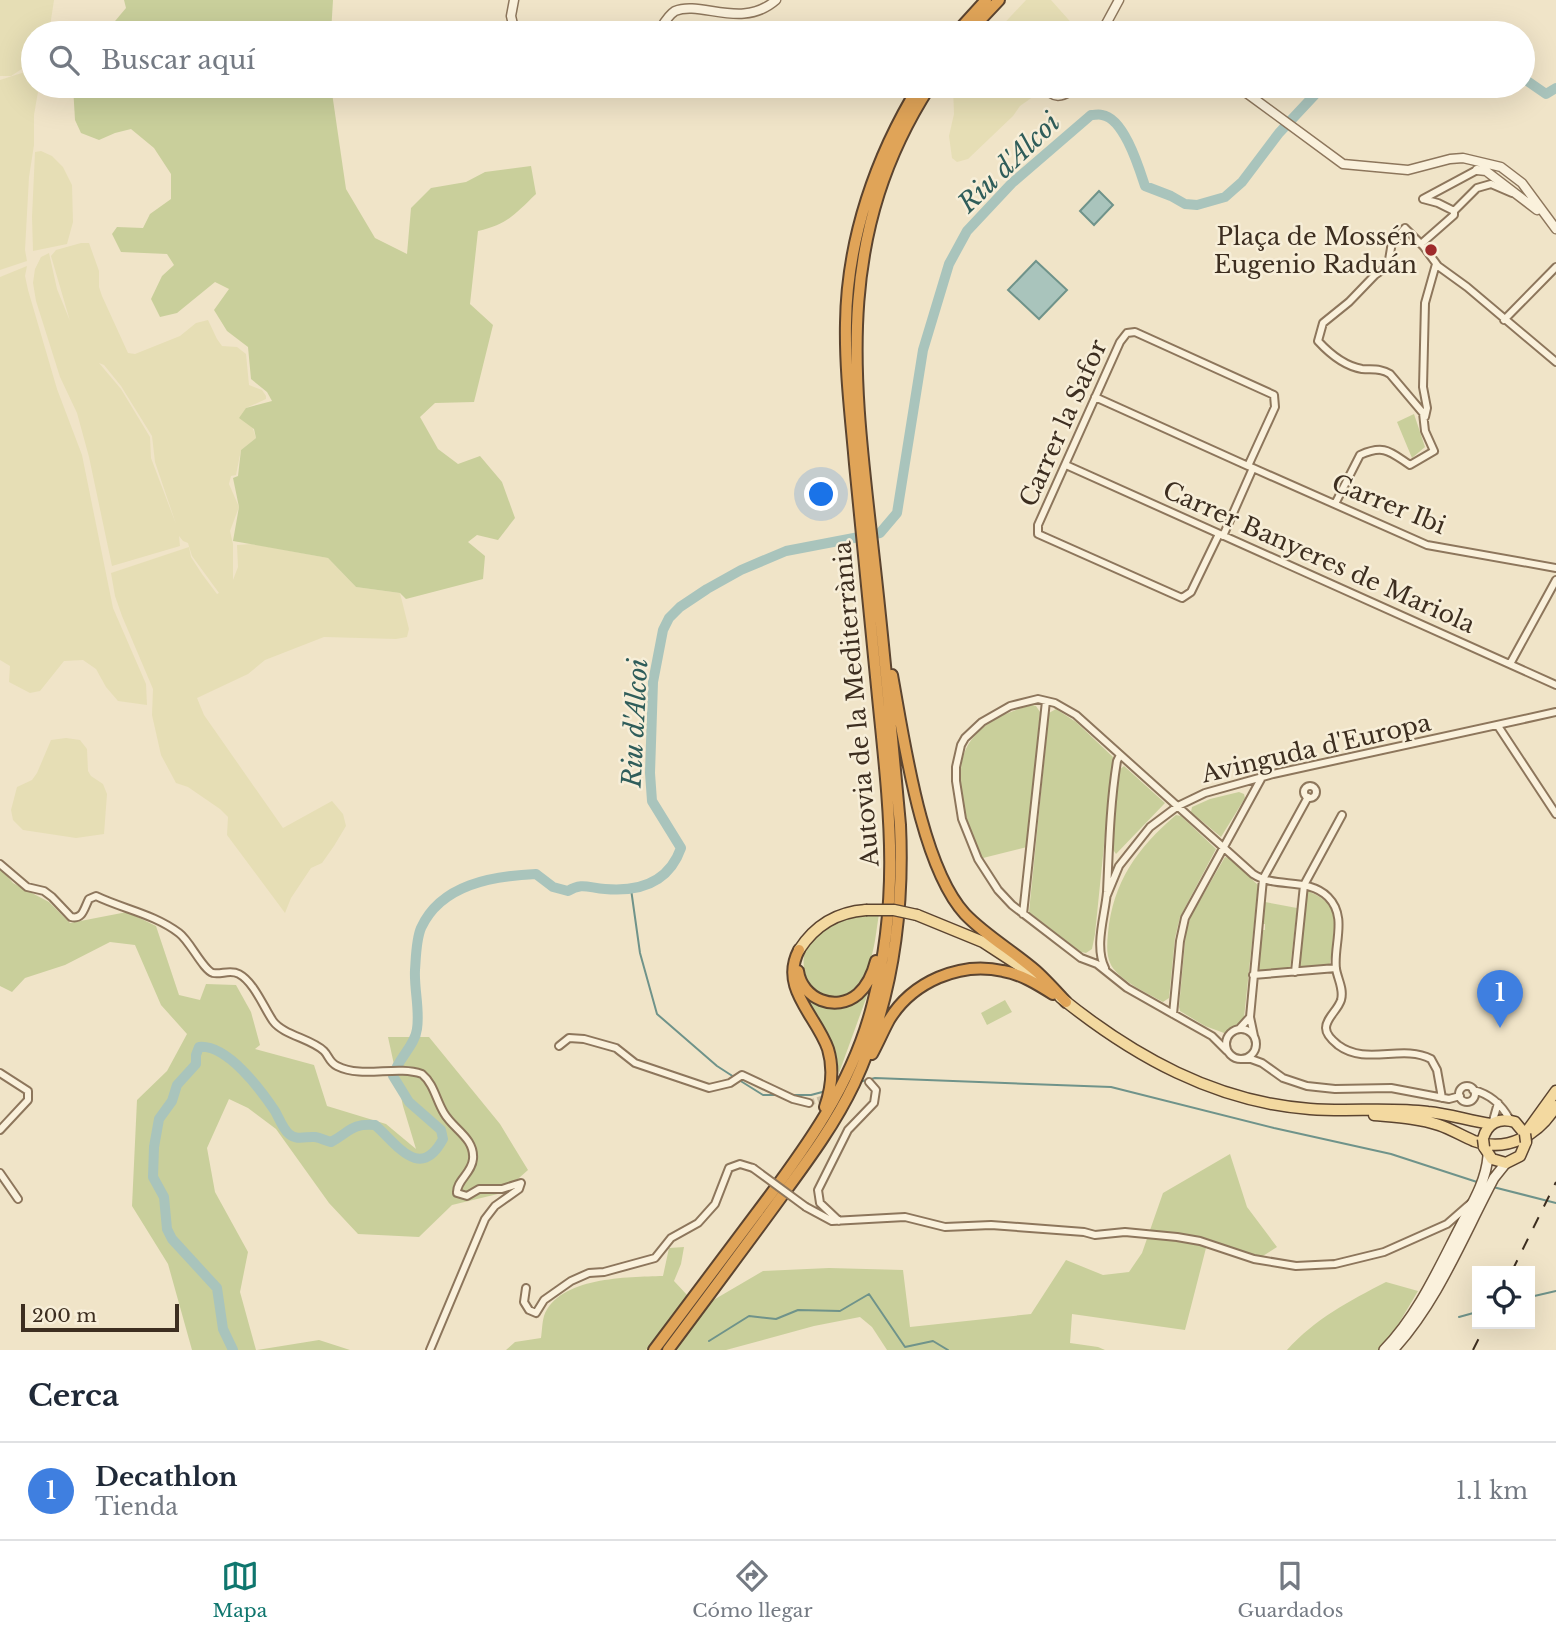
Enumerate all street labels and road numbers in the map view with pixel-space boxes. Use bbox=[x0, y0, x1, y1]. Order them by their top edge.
street label: Carrer la Safor bbox=[1013, 334, 1113, 511]
street label: Carrer Ibi bbox=[1328, 468, 1450, 540]
street label: Carrer Banyeres de Mariola bbox=[1159, 475, 1480, 639]
street label: Autovia de la Mediterrània bbox=[827, 539, 885, 869]
street label: Avinguda d'Europa bbox=[1198, 707, 1434, 789]

